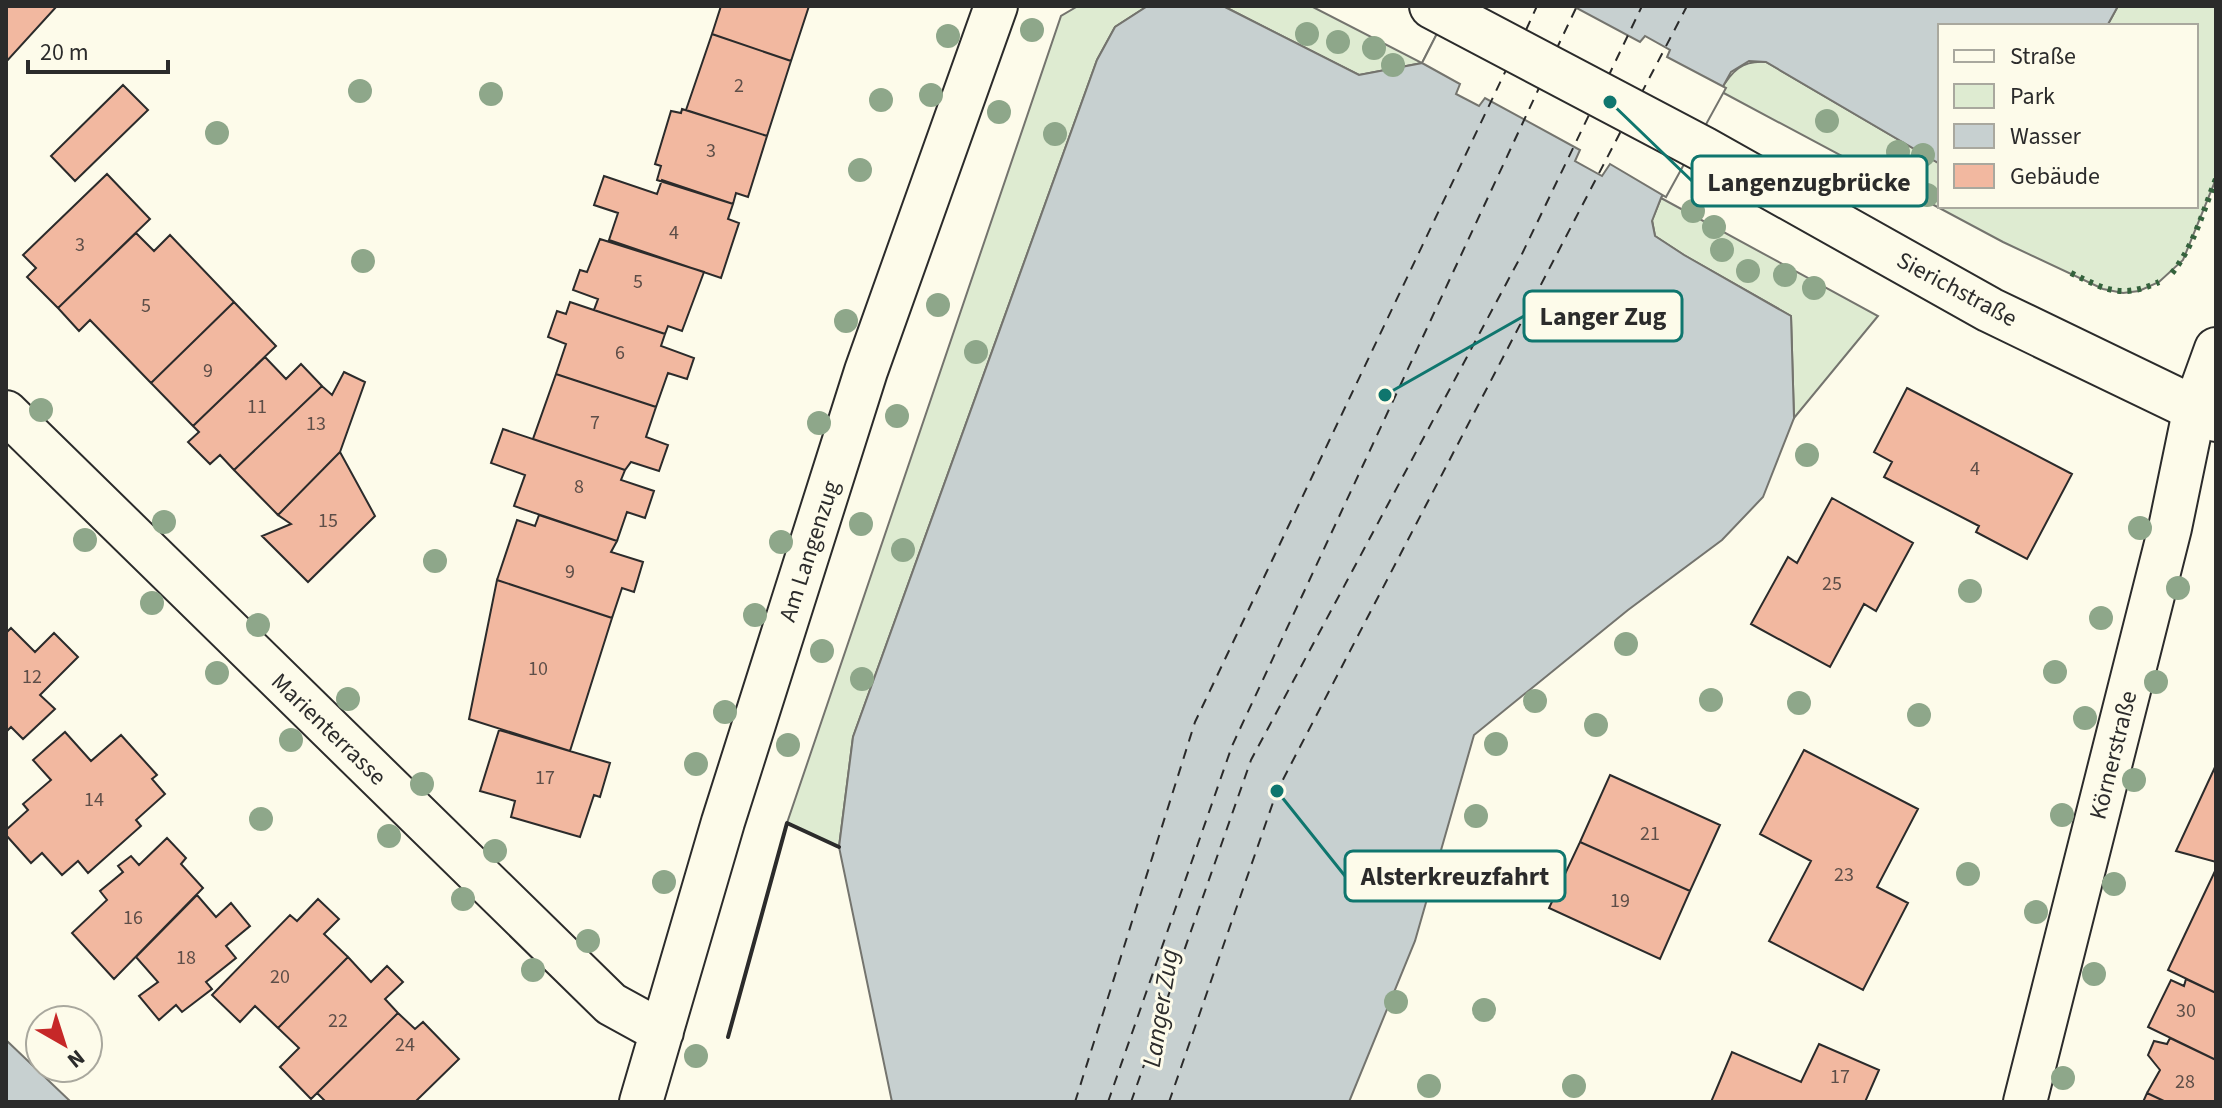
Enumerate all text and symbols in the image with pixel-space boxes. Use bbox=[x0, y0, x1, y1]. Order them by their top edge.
scale bar bbox=[28, 24, 168, 74]
legend bbox=[1938, 24, 2198, 208]
text: 20 m bbox=[40, 35, 89, 70]
text: Straße bbox=[2010, 39, 2076, 74]
house number: 2 bbox=[734, 72, 744, 100]
text: Park bbox=[2010, 79, 2055, 114]
text: Wasser bbox=[2010, 119, 2082, 154]
house number: 3 bbox=[706, 137, 716, 165]
callout: Langenzugbrücke bbox=[1692, 156, 1927, 206]
text: Gebäude bbox=[2010, 159, 2100, 194]
text: Langenzugbrücke bbox=[1707, 164, 1911, 201]
house number: 4 bbox=[669, 219, 679, 247]
house number: 3 bbox=[75, 231, 85, 259]
street label: Sierichstraße bbox=[1890, 243, 2023, 336]
house number: 5 bbox=[633, 268, 643, 296]
callout: Langer Zug bbox=[1524, 291, 1682, 341]
house number: 5 bbox=[141, 292, 151, 320]
text: Langer Zug bbox=[1540, 298, 1667, 335]
house number: 6 bbox=[615, 339, 625, 367]
house number: 9 bbox=[203, 357, 213, 385]
house number: 11 bbox=[247, 393, 267, 421]
house number: 7 bbox=[590, 409, 600, 437]
house number: 13 bbox=[306, 410, 326, 438]
house number: 4 bbox=[1970, 455, 1980, 483]
house number: 8 bbox=[574, 473, 584, 501]
street label: Am Langenzug bbox=[770, 476, 849, 626]
house number: 15 bbox=[318, 507, 338, 535]
house number: 9 bbox=[565, 558, 575, 586]
house number: 25 bbox=[1822, 570, 1842, 598]
house number: 10 bbox=[528, 655, 548, 683]
house number: 12 bbox=[22, 663, 42, 691]
street label: Marienterrasse bbox=[263, 665, 394, 794]
street label: Körnerstraße bbox=[2081, 687, 2146, 823]
house number: 17 bbox=[535, 764, 555, 792]
house number: 14 bbox=[84, 786, 104, 814]
house number: 21 bbox=[1640, 820, 1660, 848]
callout: Alsterkreuzfahrt bbox=[1345, 851, 1565, 901]
text: Alsterkreuzfahrt bbox=[1360, 858, 1549, 895]
house number: 23 bbox=[1834, 861, 1854, 889]
house number: 19 bbox=[1610, 887, 1630, 915]
house number: 16 bbox=[123, 904, 143, 932]
house number: 18 bbox=[176, 944, 196, 972]
water label: Langer Zug bbox=[1133, 946, 1188, 1070]
house number: 20 bbox=[270, 963, 290, 991]
house number: 30 bbox=[2176, 997, 2196, 1025]
north arrow bbox=[24, 1004, 104, 1084]
house number: 22 bbox=[328, 1007, 348, 1035]
house number: 24 bbox=[395, 1031, 415, 1059]
text: N bbox=[60, 1042, 92, 1076]
house number: 17 bbox=[1830, 1063, 1850, 1091]
house number: 28 bbox=[2175, 1068, 2195, 1096]

